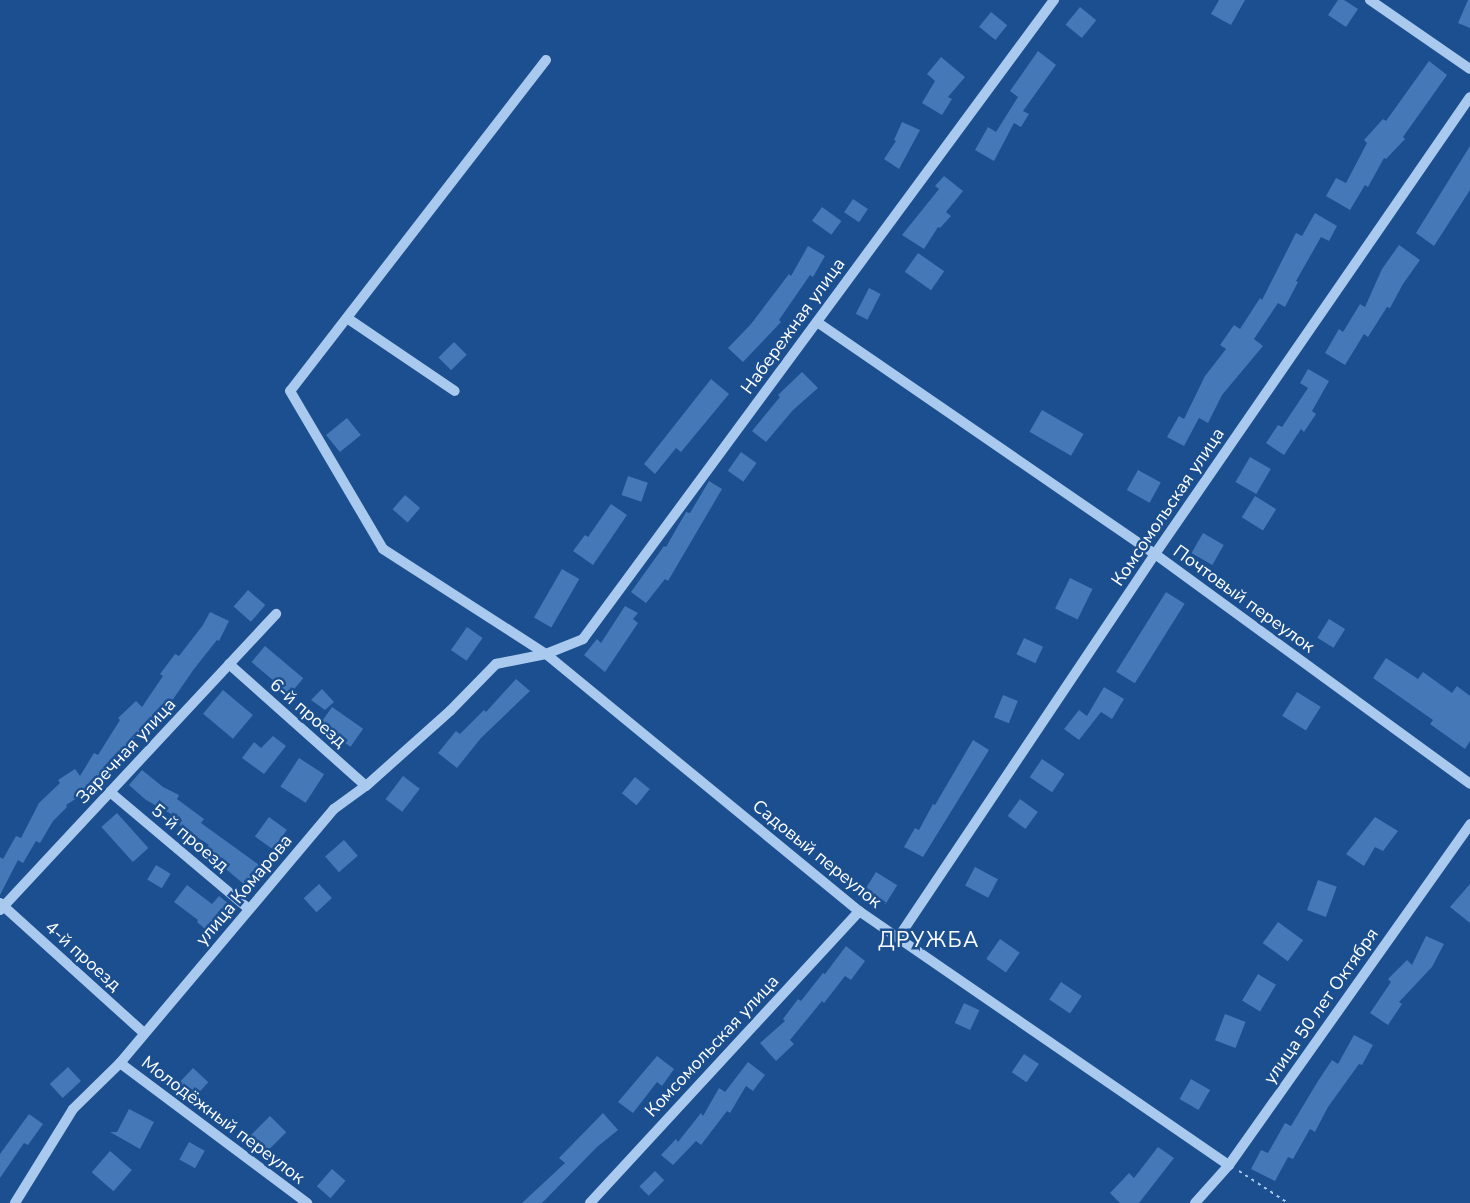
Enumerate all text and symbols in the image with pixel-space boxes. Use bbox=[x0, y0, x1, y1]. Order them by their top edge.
street label: Набережная улица bbox=[736, 254, 850, 398]
street label: Комсомольская улица bbox=[1107, 424, 1229, 590]
street label: Почтовый переулок bbox=[1169, 540, 1319, 658]
street label: 6-й проезд bbox=[265, 674, 351, 752]
street label: Заречная улица bbox=[72, 694, 180, 808]
street label: Садовый переулок bbox=[748, 795, 886, 913]
street label: 5-й проезд bbox=[147, 799, 233, 877]
street label: улица Комарова bbox=[191, 830, 297, 950]
street label: 4-й проезд bbox=[41, 916, 125, 996]
street label: улица 50 лет Октября bbox=[1259, 924, 1383, 1088]
district label: ДРУЖБА bbox=[878, 927, 980, 953]
street label: Комсомольская улица bbox=[641, 971, 783, 1121]
street label: Молодёжный переулок bbox=[137, 1052, 309, 1188]

